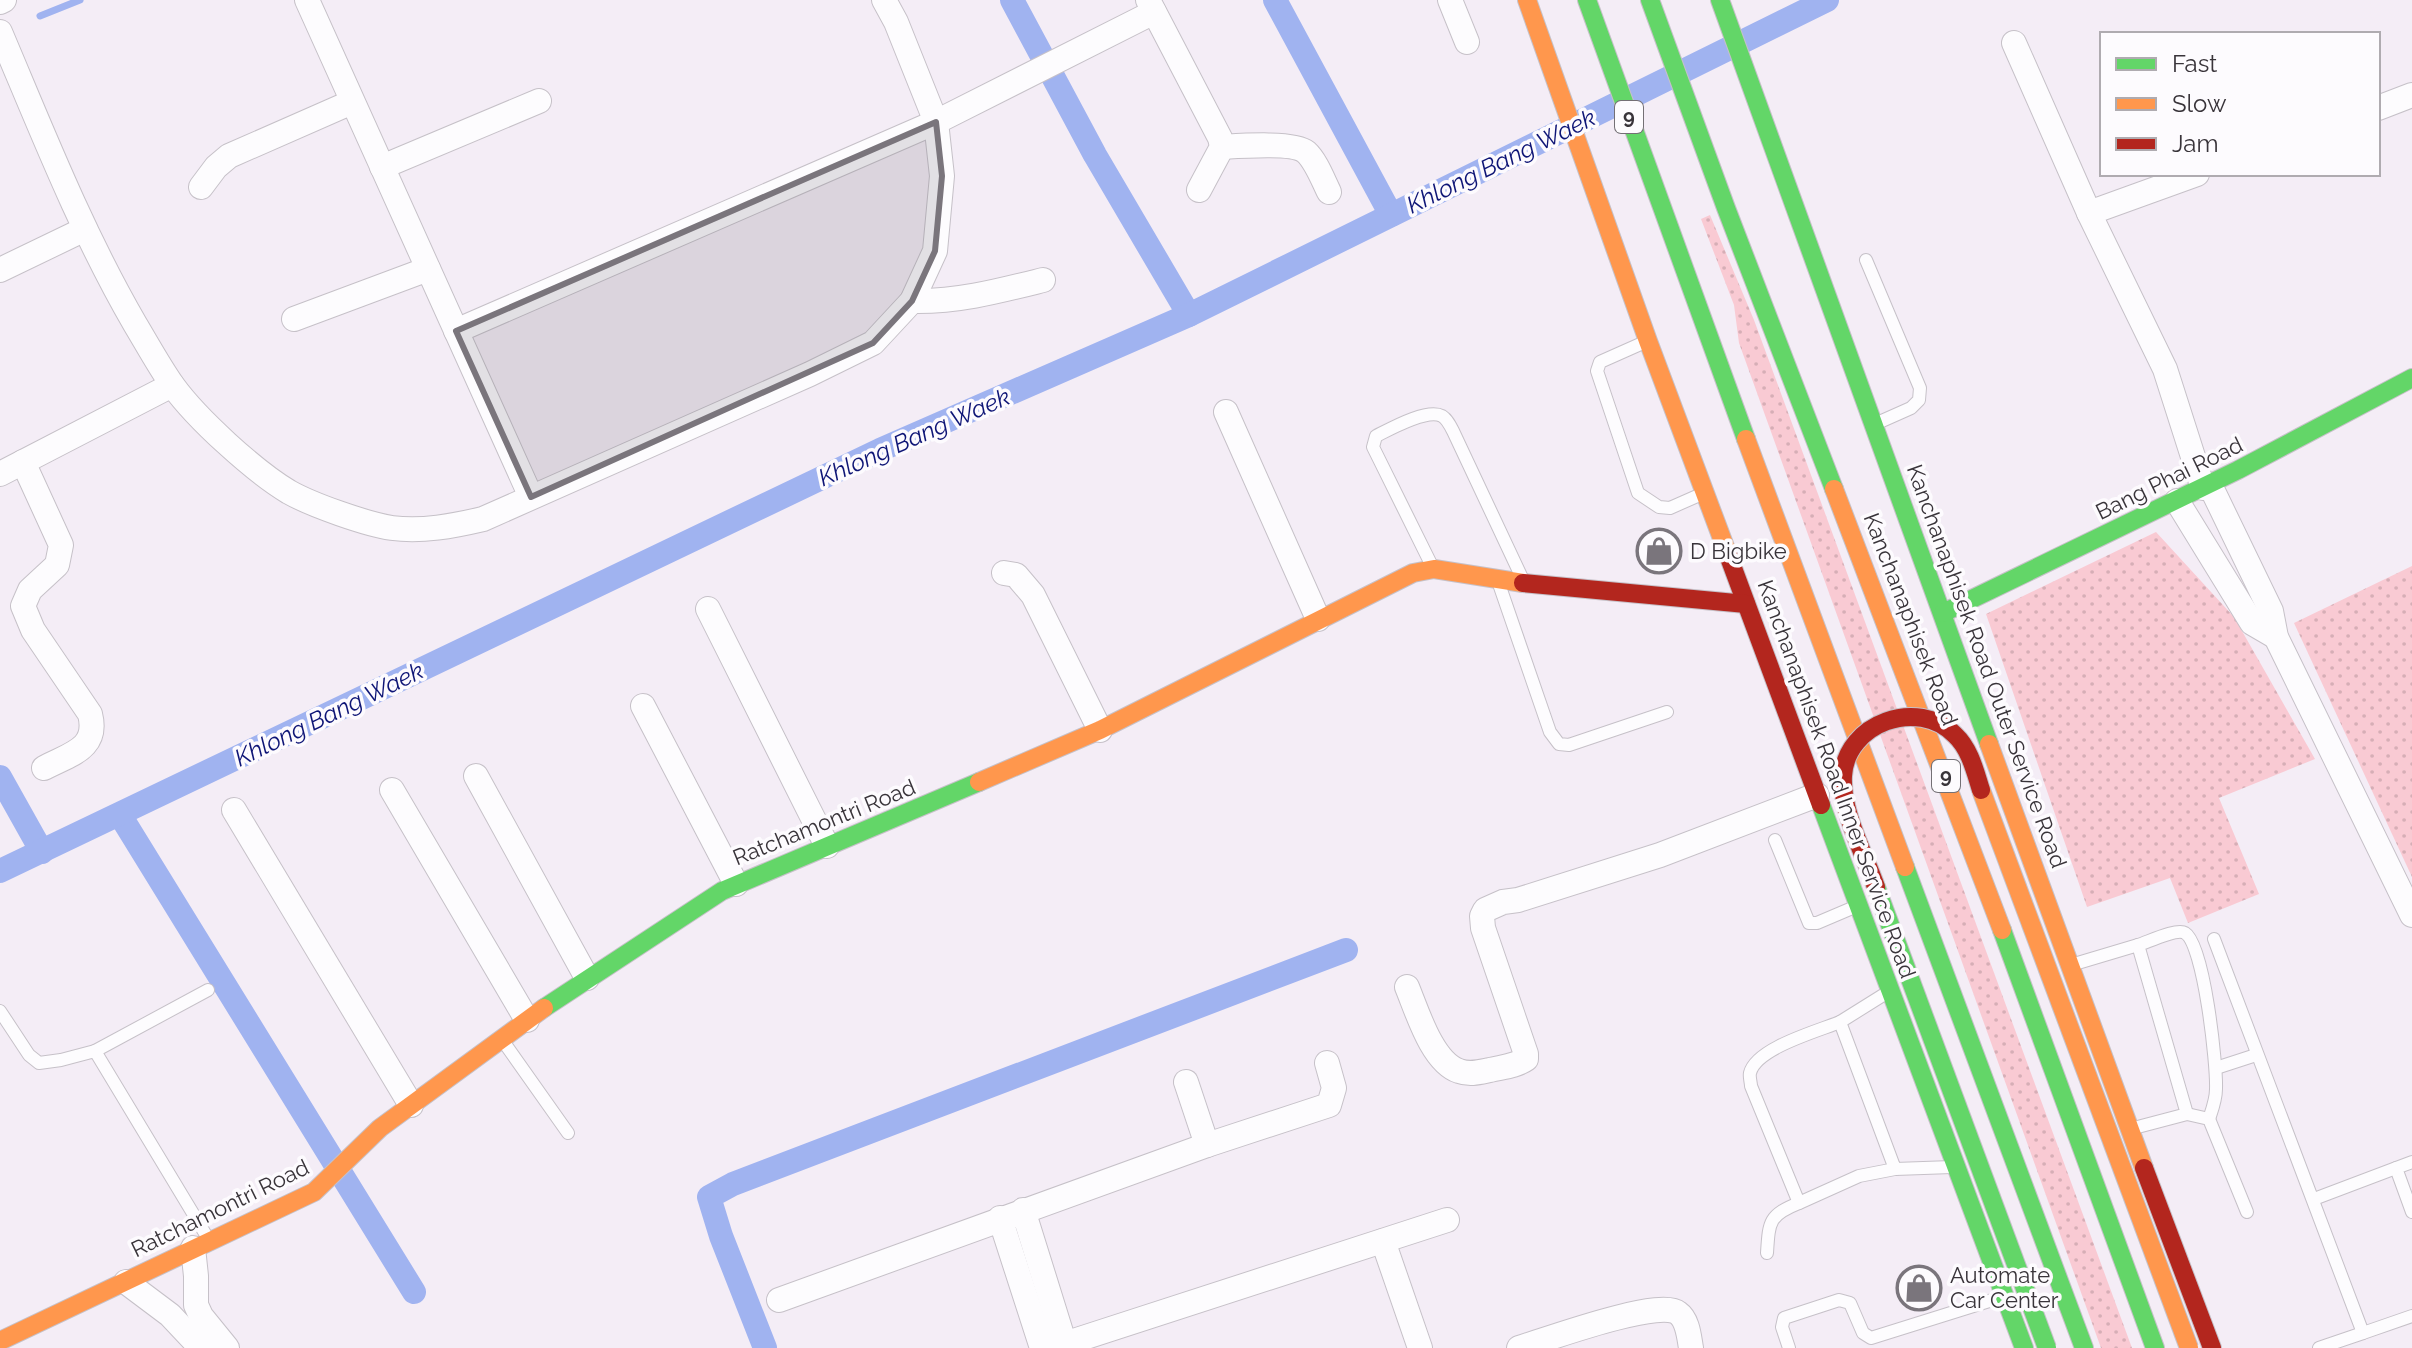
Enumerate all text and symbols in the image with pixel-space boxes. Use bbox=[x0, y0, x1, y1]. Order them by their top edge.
legend bbox=[2100, 32, 2380, 176]
text: Fast bbox=[2172, 49, 2217, 78]
text: Slow bbox=[2172, 89, 2227, 118]
road number: 9 bbox=[1615, 101, 1643, 133]
water label: Khlong Bang Waek bbox=[1402, 103, 1600, 219]
text: Jam bbox=[2172, 129, 2218, 158]
water label: Khlong Bang Waek bbox=[814, 382, 1014, 492]
street label: Bang Phai Road bbox=[2091, 431, 2247, 525]
street label: Kanchanaphisek Road Outer Service Road bbox=[1902, 461, 2072, 871]
street label: Kanchanaphisek Road bbox=[1858, 509, 1964, 729]
shop icon: D Bigbike bbox=[1635, 527, 1683, 575]
place label: D Bigbike bbox=[1690, 538, 1787, 564]
street label: Kanchanaphisek Road Inner Service Road bbox=[1753, 576, 1921, 982]
water label: Khlong Bang Waek bbox=[230, 656, 428, 772]
road number: 9 bbox=[1932, 760, 1960, 792]
street label: Ratchamontri Road bbox=[729, 774, 919, 870]
street label: Ratchamontri Road bbox=[127, 1154, 313, 1262]
place label: Automate Car Center bbox=[1950, 1262, 2059, 1313]
shop icon: Automate Car Center bbox=[1895, 1264, 1943, 1312]

